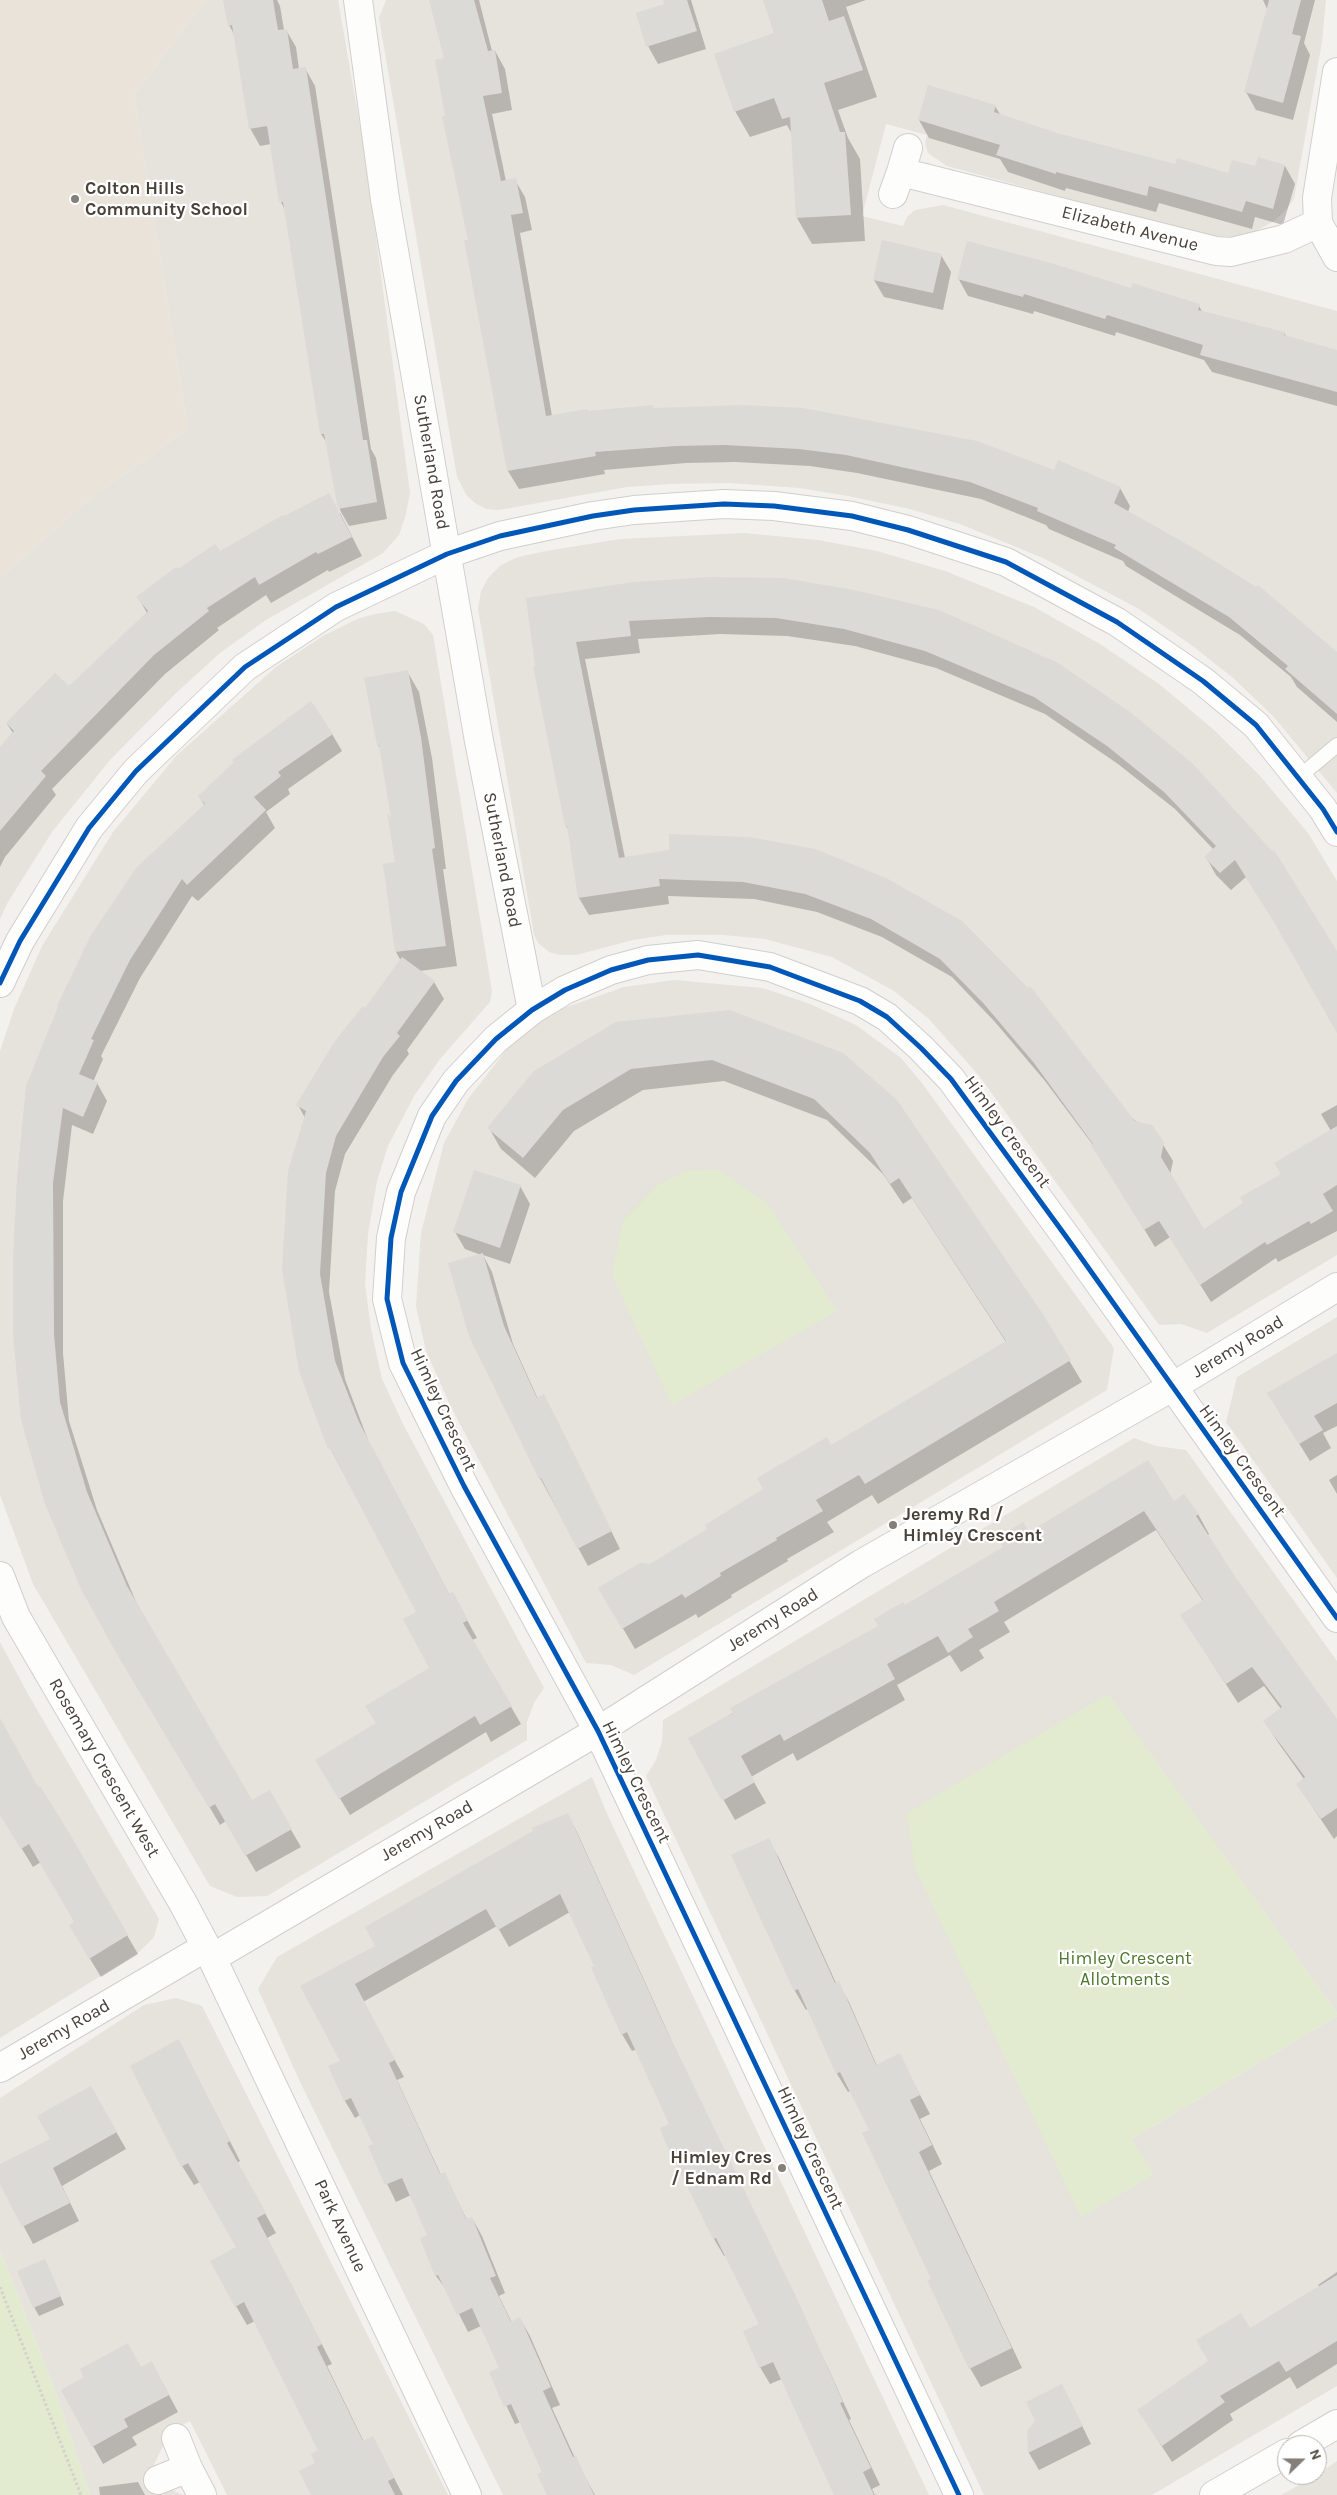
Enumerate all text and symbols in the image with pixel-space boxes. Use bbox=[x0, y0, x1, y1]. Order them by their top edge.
place label: Colton Hills Community School bbox=[85, 178, 248, 220]
marker: Colton Hills Community School bbox=[69, 193, 81, 205]
street label: Elizabeth Avenue bbox=[1059, 202, 1201, 256]
street label: Sutherland Road bbox=[408, 392, 454, 532]
street label: Sutherland Road bbox=[478, 791, 526, 929]
street label: Himley Crescent bbox=[959, 1072, 1055, 1192]
street label: Jeremy Road bbox=[1188, 1311, 1288, 1383]
street label: Himley Crescent bbox=[405, 1345, 481, 1475]
street label: Himley Crescent bbox=[1194, 1401, 1290, 1521]
place label: Jeremy Rd / Himley Crescent bbox=[903, 1504, 1042, 1546]
marker: Jeremy Rd / Himley Crescent bbox=[887, 1519, 899, 1531]
street label: Jeremy Road bbox=[724, 1584, 822, 1656]
street label: Rosemary Crescent West bbox=[44, 1675, 164, 1861]
street label: Himley Crescent bbox=[597, 1717, 675, 1847]
street label: Jeremy Road bbox=[377, 1796, 477, 1866]
park label: Himley Crescent Allotments bbox=[1058, 1948, 1192, 1990]
street label: Jeremy Road bbox=[14, 1995, 114, 2065]
street label: Himley Crescent bbox=[772, 2083, 848, 2213]
place label: Himley Cres / Ednam Rd bbox=[670, 2147, 772, 2190]
marker: Himley Cres / Ednam Rd bbox=[776, 2162, 788, 2174]
street label: Park Avenue bbox=[309, 2176, 371, 2276]
north arrow bbox=[1277, 2435, 1327, 2485]
text: N bbox=[1306, 2447, 1325, 2462]

